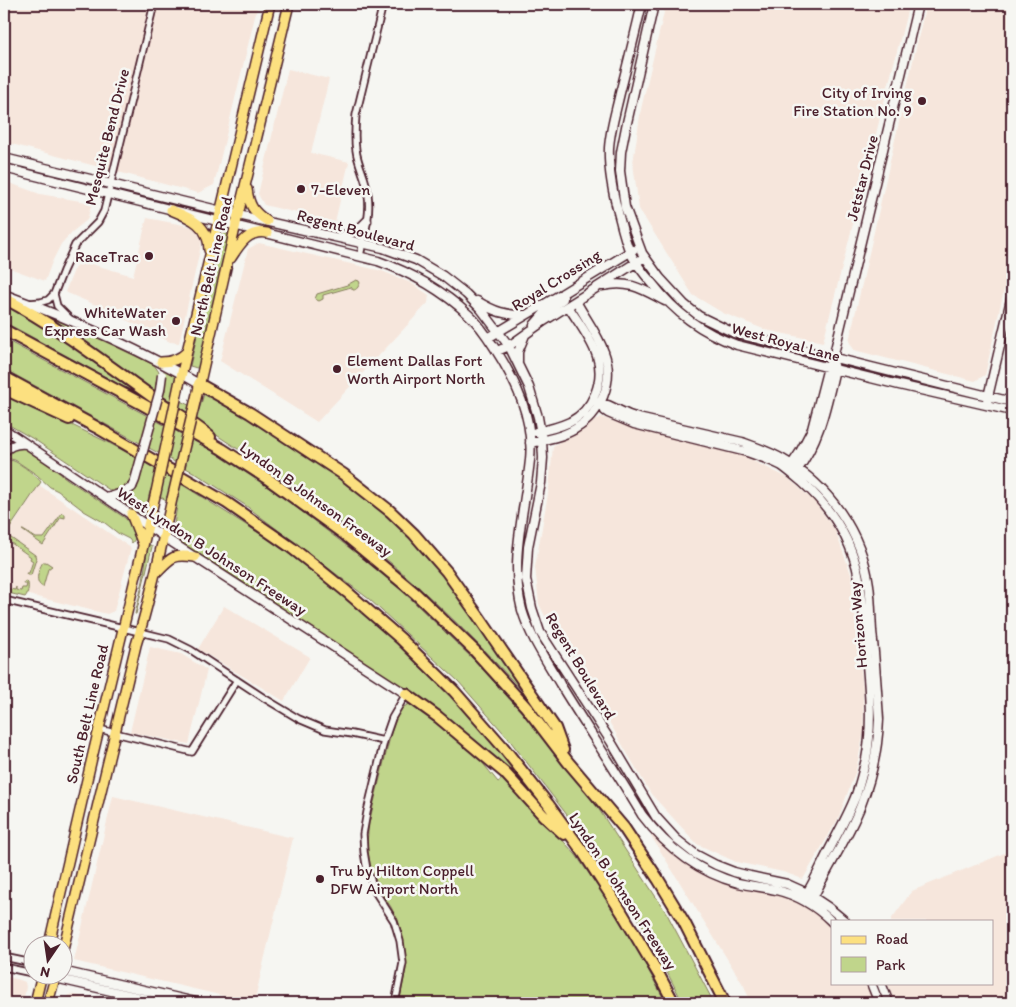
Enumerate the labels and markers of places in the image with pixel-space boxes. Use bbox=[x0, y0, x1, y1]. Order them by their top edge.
place label: City of Irving Fire Station No. 9 bbox=[793, 83, 913, 120]
marker: City of Irving Fire Station No. 9 bbox=[916, 95, 928, 107]
place label: 7-Eleven bbox=[311, 180, 370, 199]
marker: 7-Eleven bbox=[295, 183, 307, 195]
place label: RaceTrac bbox=[75, 247, 139, 266]
marker: RaceTrac bbox=[143, 250, 155, 262]
place label: WhiteWater Express Car Wash bbox=[44, 303, 167, 340]
marker: WhiteWater Express Car Wash bbox=[170, 315, 182, 327]
place label: Element Dallas Fort Worth Airport North bbox=[347, 351, 485, 388]
marker: Element Dallas Fort Worth Airport North bbox=[331, 363, 343, 375]
place label: Tru by Hilton Coppell DFW Airport North bbox=[330, 861, 475, 898]
marker: Tru by Hilton Coppell DFW Airport North bbox=[314, 873, 326, 885]

